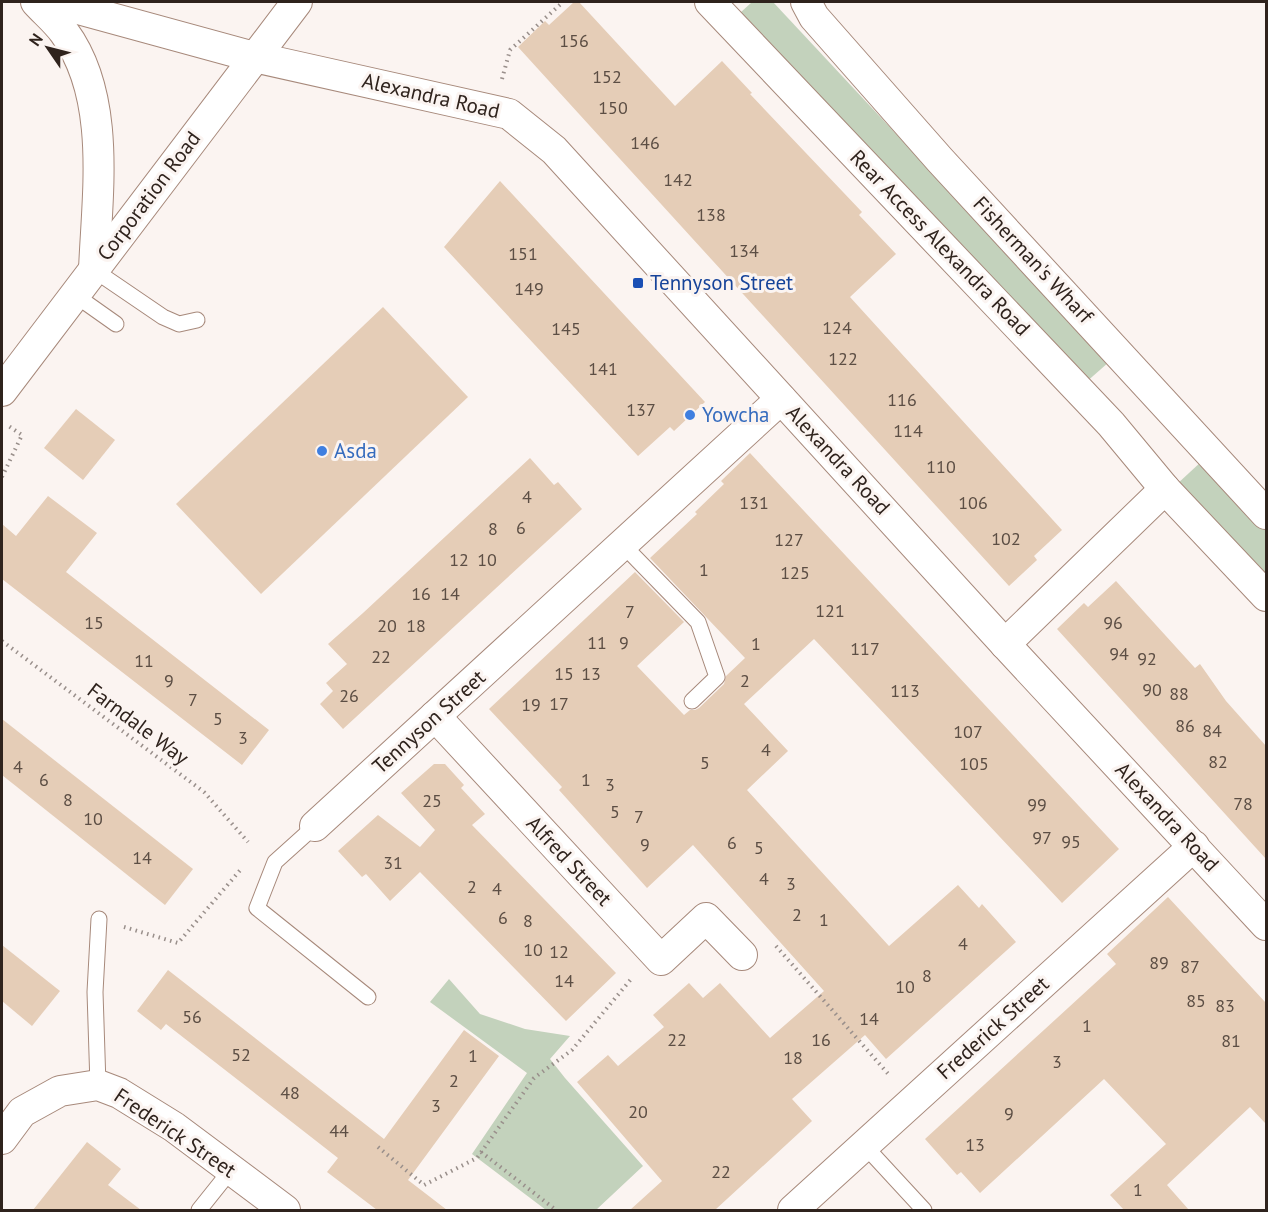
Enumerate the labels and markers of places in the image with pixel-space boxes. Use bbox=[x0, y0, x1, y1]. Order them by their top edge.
place label: Tennyson Street bbox=[650, 269, 793, 296]
marker: Tennyson Street bbox=[631, 276, 645, 290]
place label: Yowcha bbox=[702, 401, 770, 428]
marker: Yowcha bbox=[683, 408, 697, 422]
place label: Asda bbox=[334, 437, 377, 464]
marker: Asda bbox=[315, 444, 329, 458]

